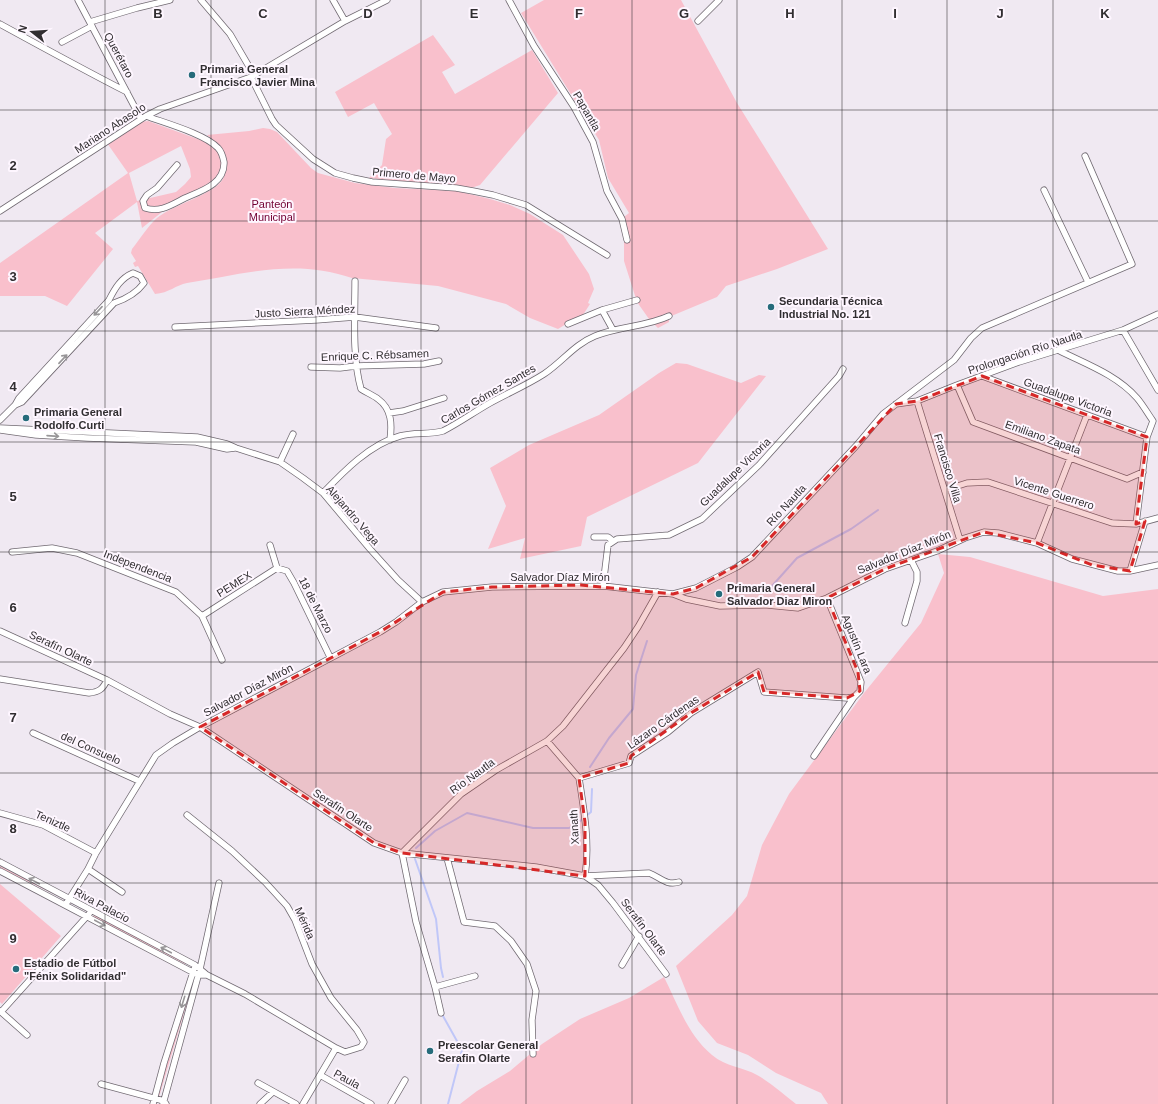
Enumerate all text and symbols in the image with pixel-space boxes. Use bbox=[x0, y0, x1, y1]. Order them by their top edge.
text: B bbox=[153, 6, 163, 21]
text: C bbox=[258, 6, 268, 21]
text: D bbox=[363, 6, 373, 21]
text: E bbox=[470, 6, 479, 21]
text: F bbox=[575, 6, 583, 21]
text: G bbox=[679, 6, 689, 21]
text: H bbox=[785, 6, 795, 21]
text: I bbox=[893, 6, 897, 21]
text: J bbox=[996, 6, 1004, 21]
text: K bbox=[1100, 6, 1110, 21]
north arrow bbox=[12, 12, 52, 52]
text: N bbox=[16, 23, 29, 35]
street label: Querétaro bbox=[102, 30, 136, 80]
place label: Primaria General Francisco Javier Mina bbox=[200, 63, 316, 88]
marker: Primaria General Francisco Javier Mina bbox=[187, 70, 197, 80]
street label: Papantla bbox=[571, 89, 603, 134]
street label: Mariano Abasolo bbox=[72, 101, 148, 155]
text: 2 bbox=[9, 158, 17, 173]
street label: Primero de Mayo bbox=[372, 165, 456, 185]
park label: Panteón Municipal bbox=[249, 198, 295, 223]
text: 3 bbox=[9, 269, 17, 284]
place label: Secundaria Técnica Industrial No. 121 bbox=[779, 295, 883, 320]
street label: Justo Sierra Méndez bbox=[254, 302, 356, 320]
marker: Secundaria Técnica Industrial No. 121 bbox=[766, 302, 776, 312]
one-way arrow bbox=[94, 306, 103, 316]
street label: Prolongación Río Nautla bbox=[966, 328, 1084, 376]
street label: Enrique C. Rébsamen bbox=[321, 347, 429, 363]
one-way arrow bbox=[58, 354, 67, 364]
street label: Carlos Gómez Santes bbox=[438, 362, 538, 426]
street label: Guadalupe Victoria bbox=[1022, 375, 1115, 419]
text: 4 bbox=[9, 379, 17, 394]
place label: Primaria General Rodolfo Curti bbox=[34, 406, 122, 431]
marker: Primaria General Rodolfo Curti bbox=[21, 413, 31, 423]
street label: Emiliano Zapata bbox=[1004, 418, 1083, 457]
one-way arrow bbox=[46, 432, 59, 440]
street label: Francisco Villa bbox=[932, 432, 964, 505]
street label: Guadalupe Victoria bbox=[697, 435, 773, 509]
street label: Vicente Guerrero bbox=[1012, 474, 1096, 512]
street label: Río Nautla bbox=[764, 481, 809, 528]
street label: Alejandro Vega bbox=[324, 483, 383, 548]
text: 5 bbox=[9, 489, 17, 504]
street label: Salvador Díaz Mirón bbox=[856, 528, 952, 576]
street label: Independencia bbox=[102, 547, 175, 585]
street label: PEMEX bbox=[214, 568, 254, 599]
street label: Salvador Díaz Mirón bbox=[510, 571, 610, 583]
street label: 18 de Marzo bbox=[297, 575, 335, 635]
place label: Primaria General Salvador Diaz Miron bbox=[727, 582, 832, 607]
marker: Primaria General Salvador Diaz Miron bbox=[714, 589, 724, 599]
text: 6 bbox=[9, 600, 17, 615]
street label: Agustín Lara bbox=[840, 613, 875, 676]
street label: Serafín Olarte bbox=[27, 628, 95, 668]
street label: Salvador Díaz Mirón bbox=[201, 661, 295, 719]
street label: Lázaro Cárdenas bbox=[625, 693, 701, 751]
text: 7 bbox=[9, 710, 17, 725]
street label: del Consuelo bbox=[59, 729, 123, 767]
street label: Río Nautla bbox=[447, 755, 497, 796]
street label: Serafín Olarte bbox=[311, 786, 375, 834]
street label: Teniztle bbox=[34, 808, 72, 834]
street label: Xanath bbox=[567, 809, 581, 845]
text: 8 bbox=[9, 821, 17, 836]
one-way arrow bbox=[29, 876, 41, 884]
street label: Riva Palacio bbox=[72, 885, 132, 925]
street label: Serafín Olarte bbox=[619, 896, 669, 958]
street label: Mérida bbox=[293, 905, 318, 942]
one-way arrow bbox=[94, 920, 106, 927]
text: 9 bbox=[9, 931, 17, 946]
one-way arrow bbox=[160, 945, 172, 953]
place label: Estadio de Fútbol "Fénix Solidaridad" bbox=[24, 957, 126, 982]
marker: Estadio de Fútbol "Fénix Solidaridad" bbox=[11, 964, 21, 974]
one-way arrow bbox=[179, 996, 186, 1009]
place label: Preescolar General Serafin Olarte bbox=[438, 1039, 538, 1064]
marker: Preescolar General Serafin Olarte bbox=[425, 1046, 435, 1056]
street label: Paula bbox=[332, 1067, 363, 1091]

